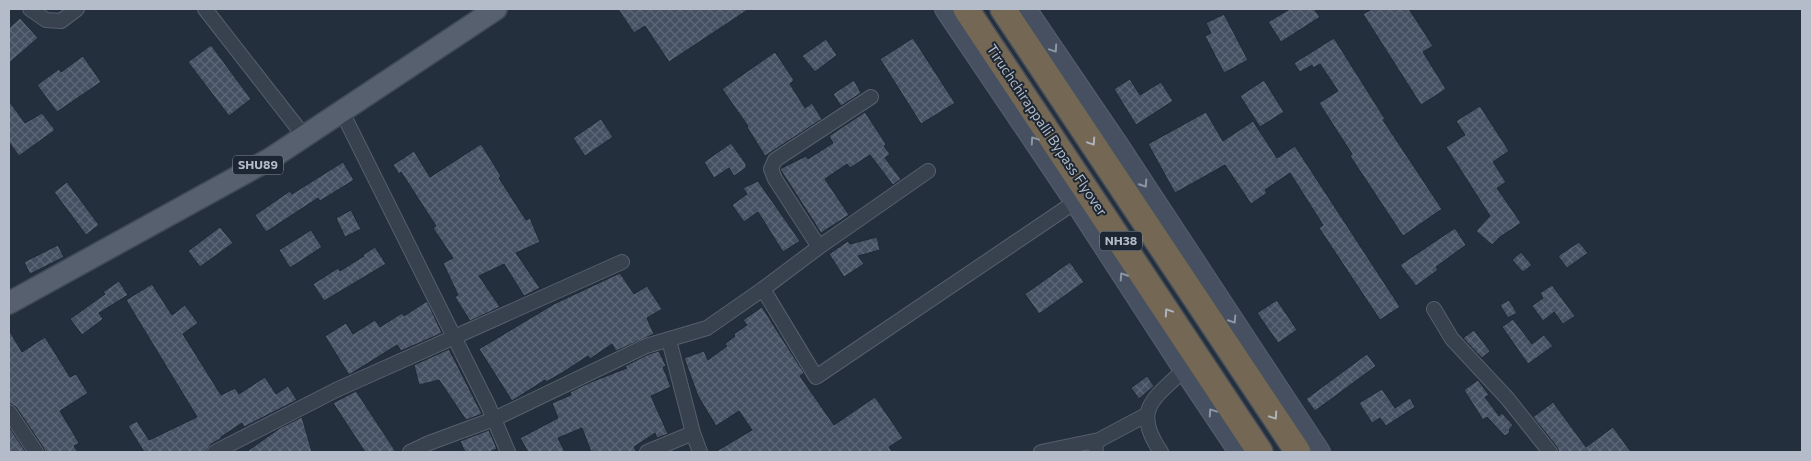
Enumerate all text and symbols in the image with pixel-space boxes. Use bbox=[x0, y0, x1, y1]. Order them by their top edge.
street label: Tiruchchirappalli Bypass Flyover bbox=[984, 41, 1112, 219]
one-way arrow bbox=[1048, 43, 1057, 53]
one-way arrow bbox=[1086, 136, 1095, 146]
one-way arrow bbox=[1030, 137, 1040, 146]
road number: SHU89 bbox=[233, 156, 283, 174]
one-way arrow bbox=[1138, 178, 1147, 188]
road number: NH38 bbox=[1100, 232, 1142, 250]
one-way arrow bbox=[1120, 272, 1129, 282]
one-way arrow bbox=[1164, 309, 1174, 318]
one-way arrow bbox=[1227, 314, 1236, 324]
one-way arrow bbox=[1209, 408, 1218, 418]
one-way arrow bbox=[1268, 411, 1277, 420]

